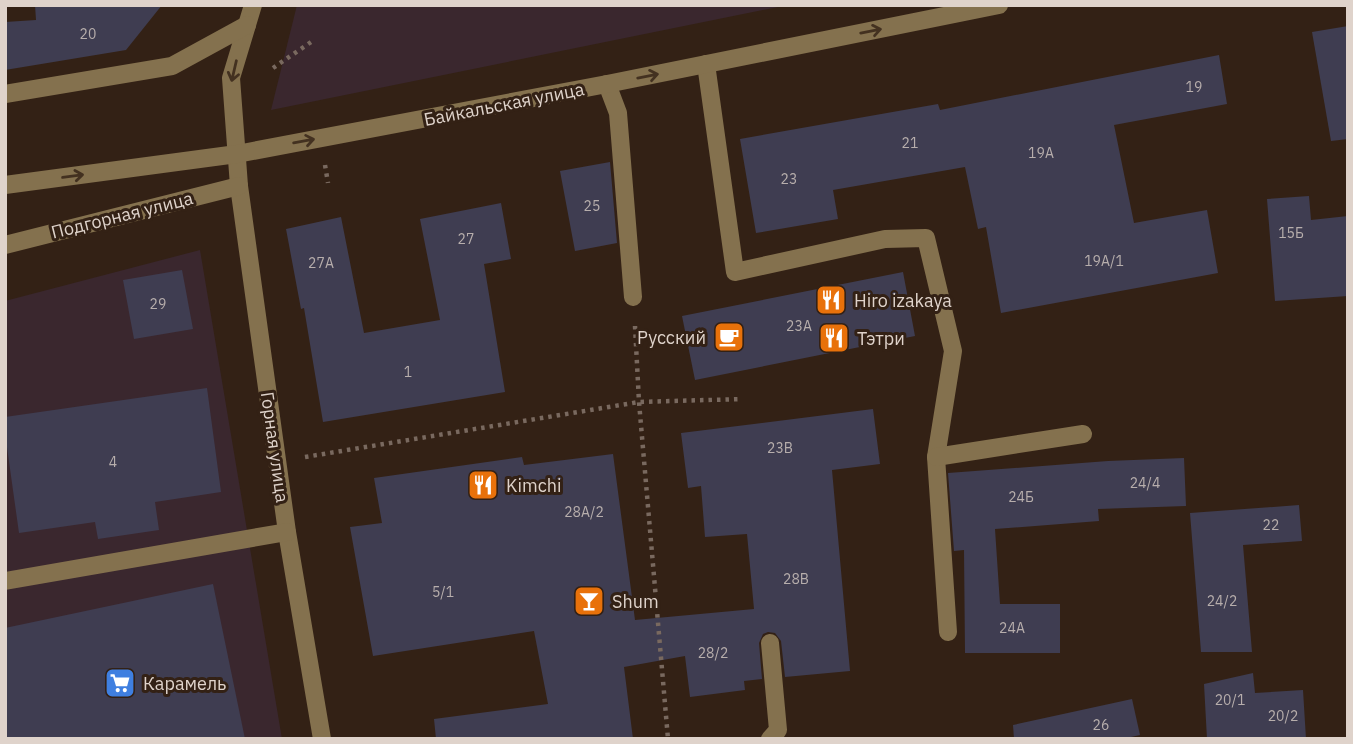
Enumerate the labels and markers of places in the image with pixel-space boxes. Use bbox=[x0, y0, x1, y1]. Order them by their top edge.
restaurant icon: Hiro izakaya bbox=[814, 283, 848, 317]
place label: Hiro izakaya bbox=[854, 289, 952, 312]
cafe icon: Русский bbox=[712, 320, 746, 354]
restaurant icon: Тэтри bbox=[817, 321, 851, 355]
place label: Русский bbox=[637, 326, 706, 349]
place label: Тэтри bbox=[857, 327, 905, 350]
restaurant icon: Kimchi bbox=[466, 468, 500, 502]
place label: Kimchi bbox=[506, 474, 561, 497]
bar icon: Shum bbox=[572, 584, 606, 618]
place label: Shum bbox=[612, 590, 659, 613]
supermarket icon: Карамель bbox=[103, 666, 137, 700]
place label: Карамель bbox=[143, 672, 226, 695]

